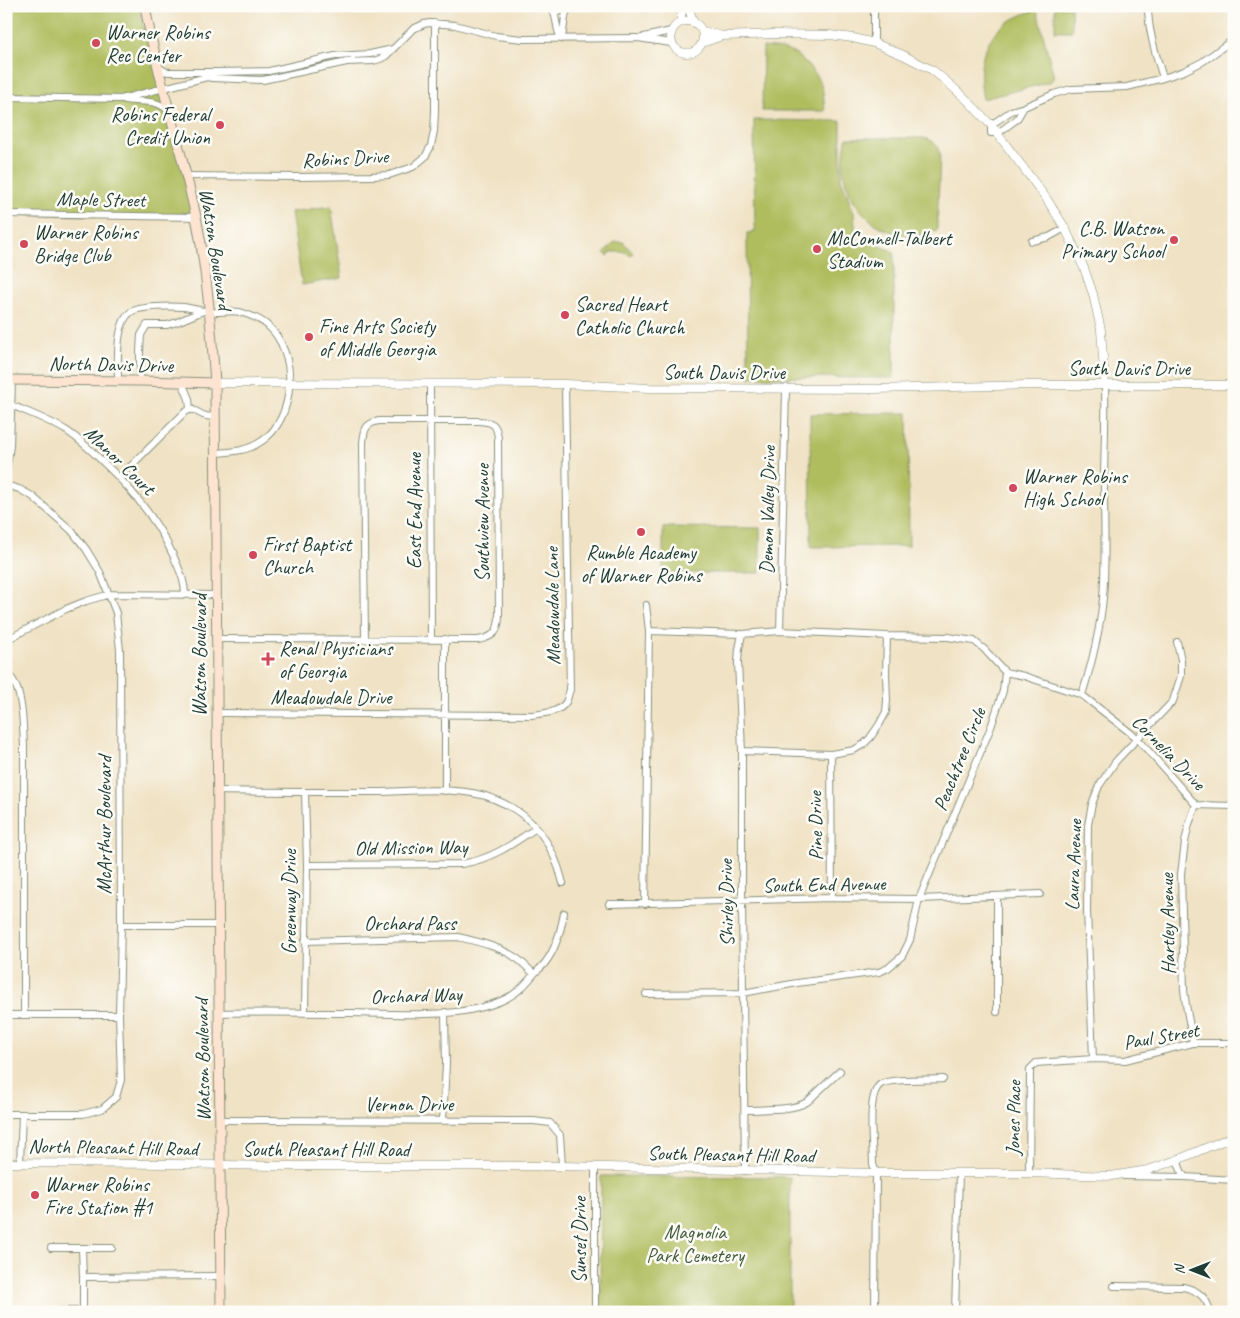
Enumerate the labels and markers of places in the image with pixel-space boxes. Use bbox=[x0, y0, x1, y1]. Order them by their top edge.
place label: Warner Robins Rec Center bbox=[106, 20, 212, 68]
marker: Warner Robins Rec Center bbox=[90, 37, 102, 49]
place label: Robins Federal Credit Union bbox=[111, 102, 214, 150]
marker: Robins Federal Credit Union bbox=[214, 119, 226, 131]
place label: C.B. Watson Primary School bbox=[1061, 216, 1168, 264]
place label: Warner Robins Bridge Club bbox=[34, 220, 140, 268]
place label: McConnell-Talbert Stadium bbox=[827, 226, 954, 274]
marker: C.B. Watson Primary School bbox=[1168, 234, 1180, 246]
marker: Warner Robins Bridge Club bbox=[18, 238, 30, 250]
marker: McConnell-Talbert Stadium bbox=[811, 243, 823, 255]
place label: Sacred Heart Catholic Church bbox=[575, 292, 685, 340]
marker: Sacred Heart Catholic Church bbox=[559, 309, 571, 321]
place label: Fine Arts Society of Middle Georgia bbox=[319, 314, 437, 362]
marker: Fine Arts Society of Middle Georgia bbox=[303, 331, 315, 343]
place label: Warner Robins High School bbox=[1023, 464, 1129, 512]
marker: Warner Robins High School bbox=[1007, 482, 1019, 494]
marker: Rumble Academy of Warner Robins bbox=[635, 526, 647, 538]
place label: First Baptist Church bbox=[263, 532, 353, 580]
place label: Rumble Academy of Warner Robins bbox=[581, 540, 704, 588]
marker: First Baptist Church bbox=[247, 549, 259, 561]
place label: Renal Physicians of Georgia bbox=[279, 636, 395, 684]
marker: Renal Physicians of Georgia bbox=[261, 652, 275, 666]
place label: Warner Robins Fire Station #1 bbox=[45, 1172, 154, 1220]
marker: Warner Robins Fire Station #1 bbox=[29, 1189, 41, 1201]

